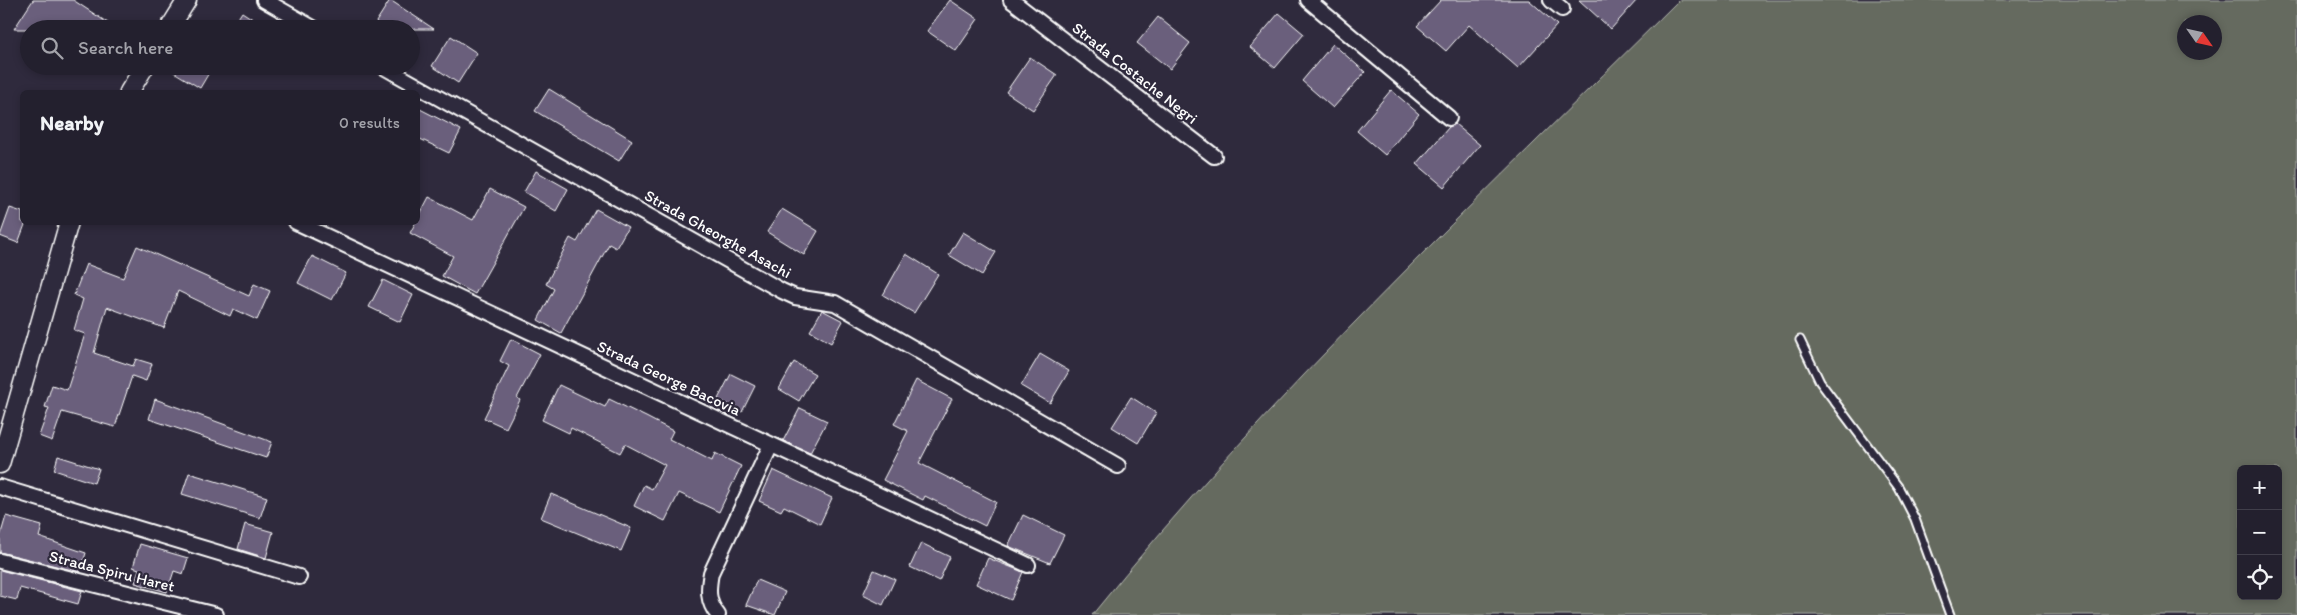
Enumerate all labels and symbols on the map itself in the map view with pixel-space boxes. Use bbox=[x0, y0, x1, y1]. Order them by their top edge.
north arrow bbox=[2177, 15, 2222, 60]
street label: Strada Costache Negri bbox=[1069, 18, 1201, 128]
street label: Strada Gheorghe Asachi bbox=[641, 186, 795, 282]
street label: Strada George Bacovia bbox=[594, 336, 744, 420]
street label: Strada Spiru Haret bbox=[47, 546, 177, 596]

